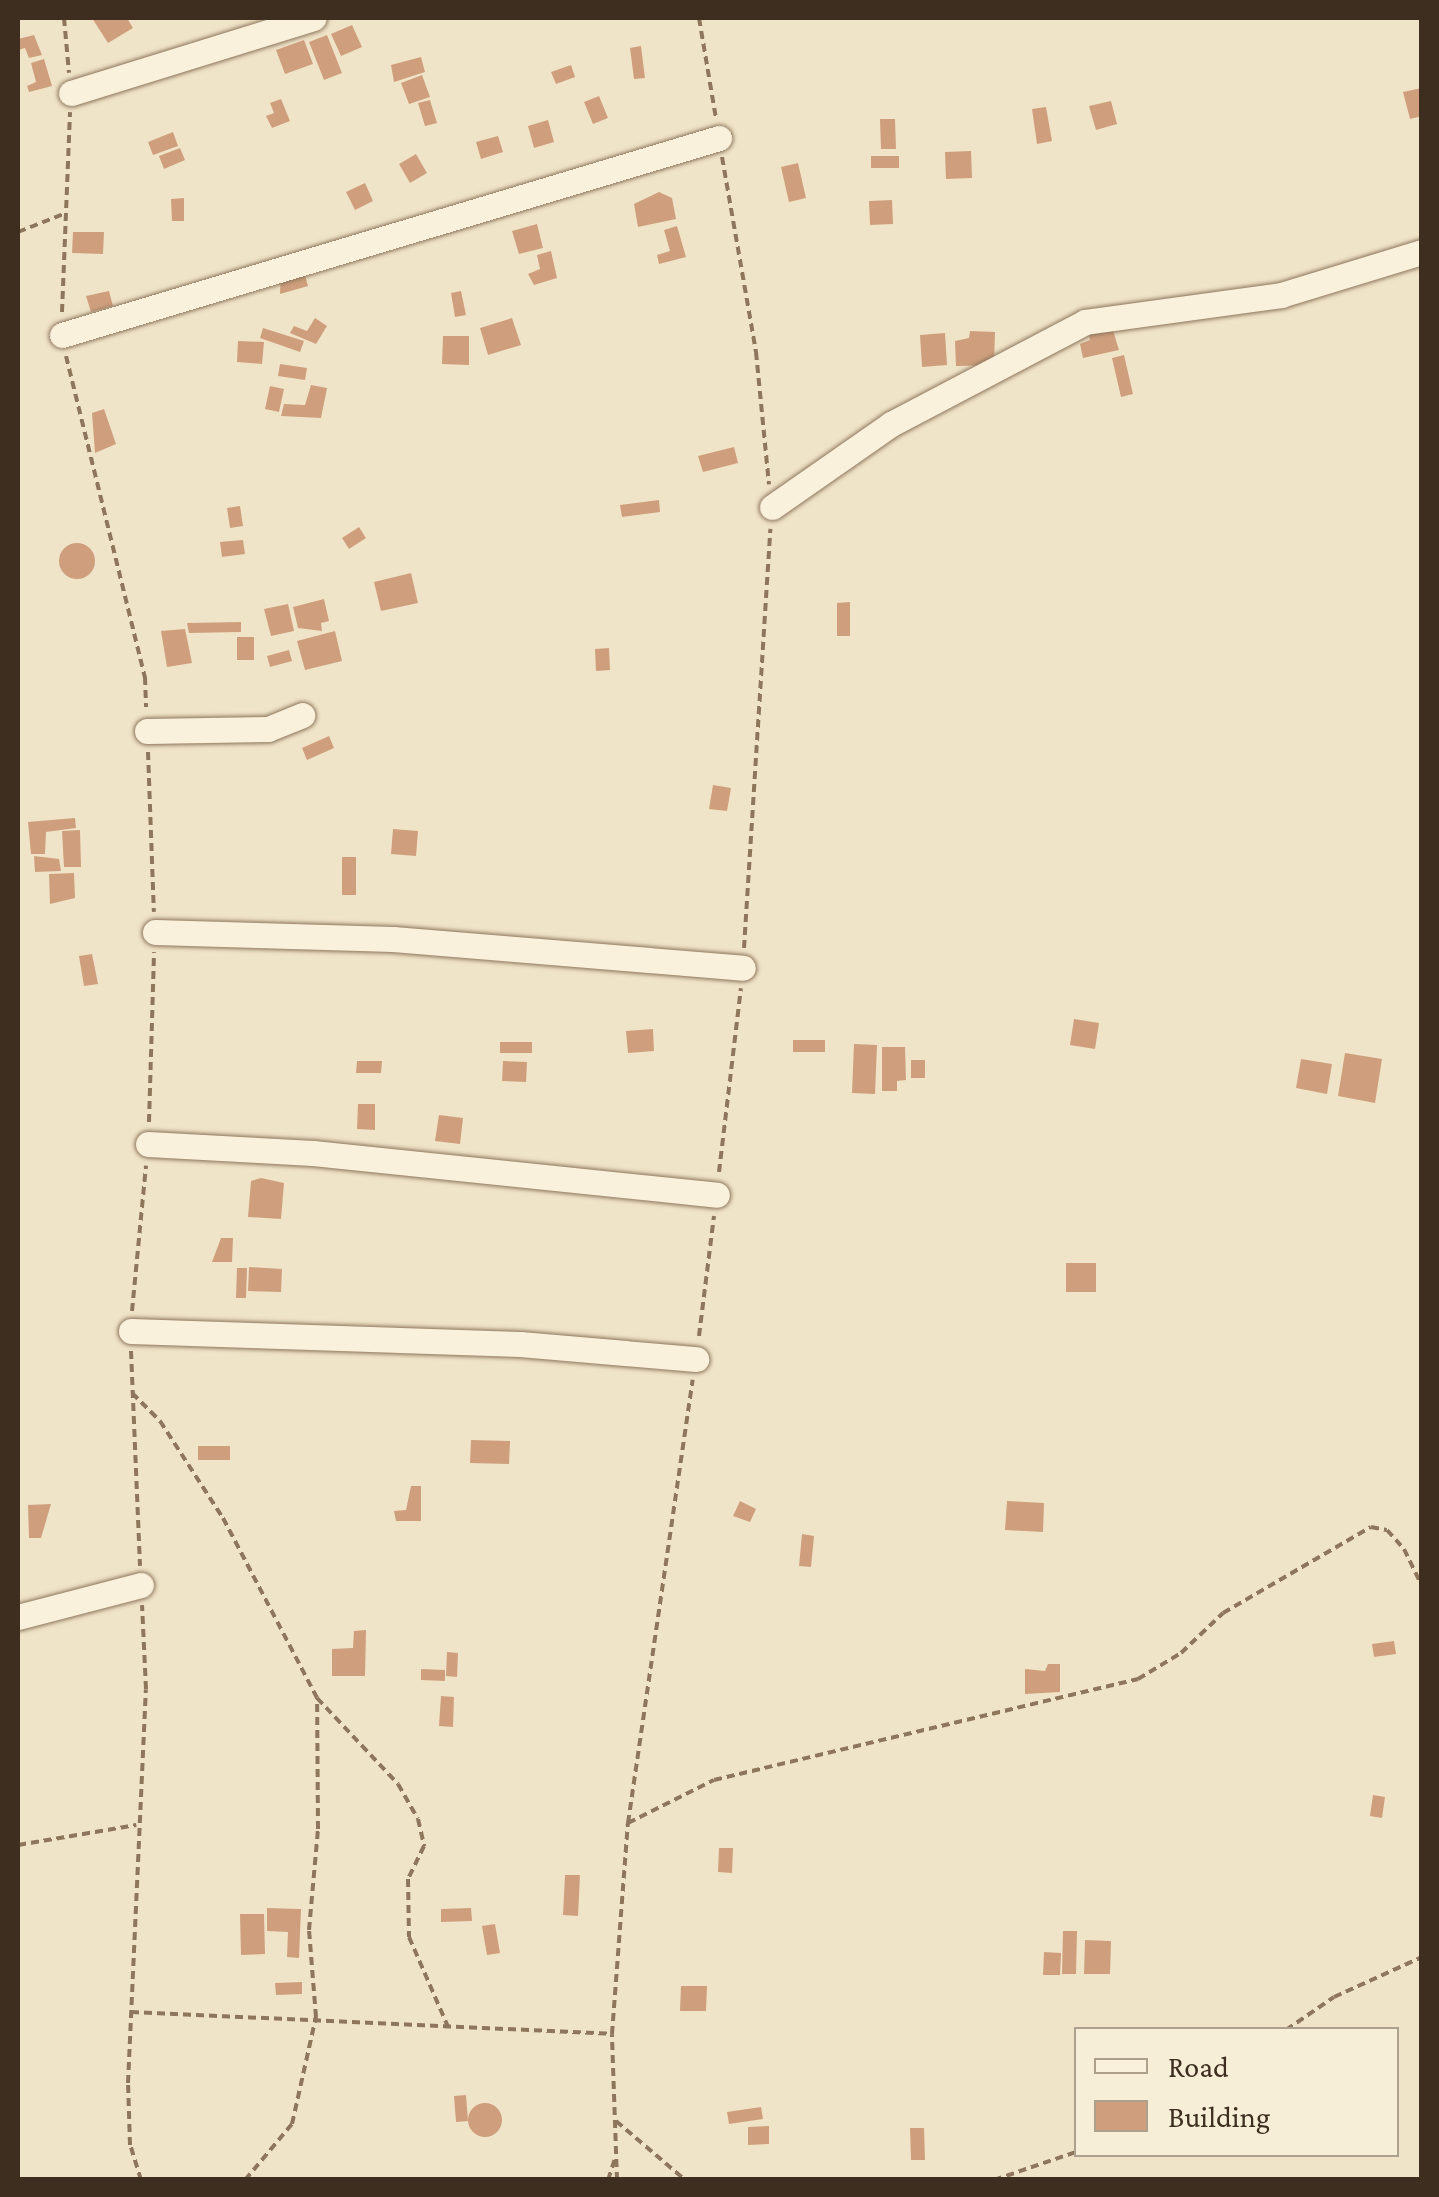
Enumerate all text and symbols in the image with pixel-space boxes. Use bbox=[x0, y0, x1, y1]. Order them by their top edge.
legend bbox=[1074, 2027, 1399, 2157]
text: Road bbox=[1168, 2050, 1229, 2083]
text: Building bbox=[1168, 2100, 1270, 2133]

